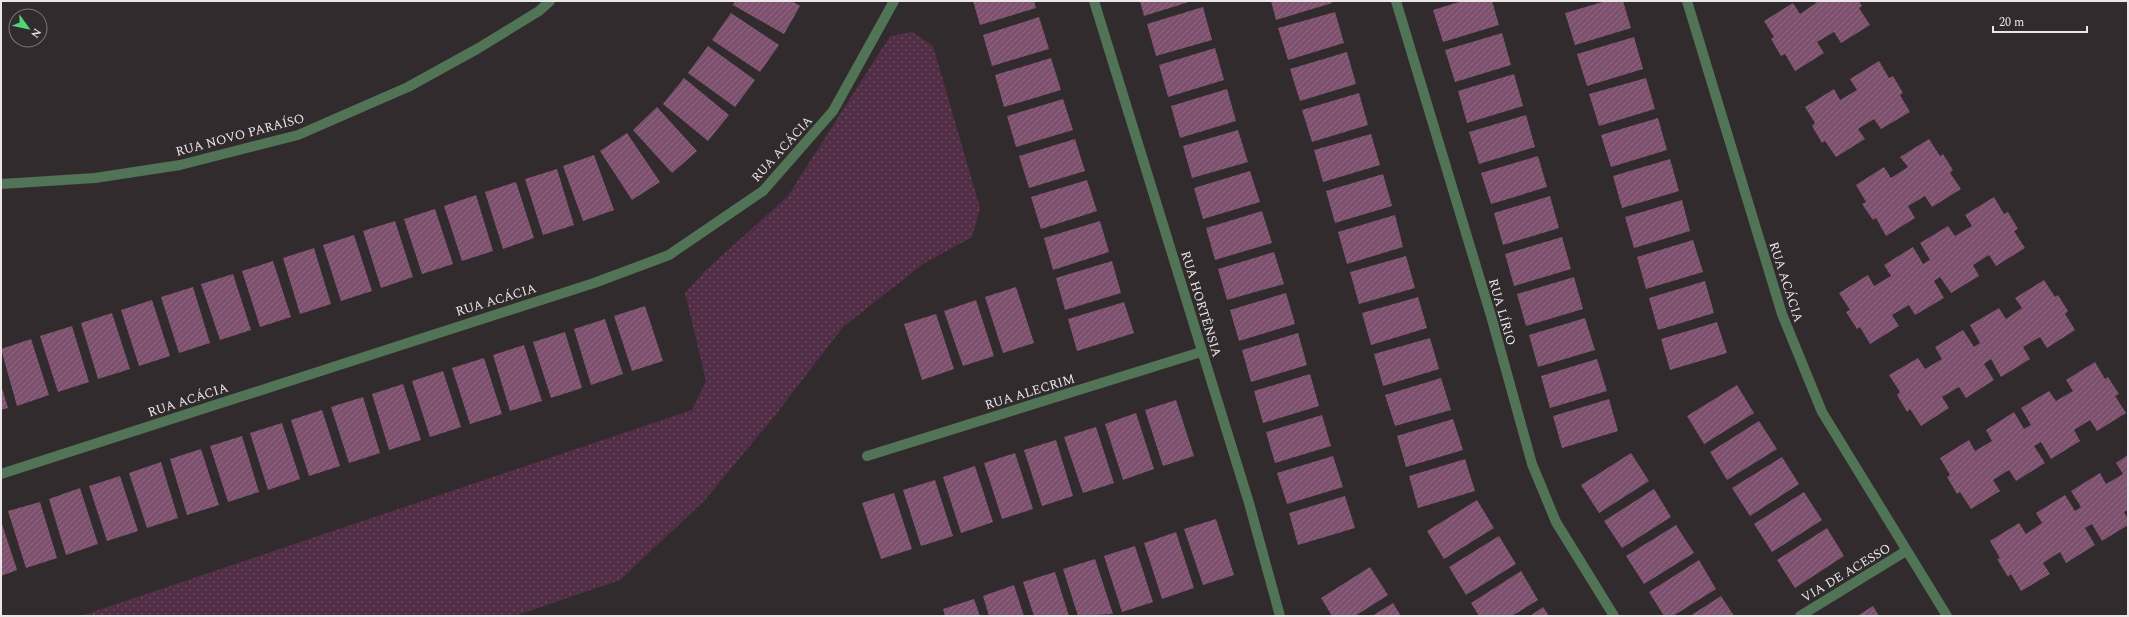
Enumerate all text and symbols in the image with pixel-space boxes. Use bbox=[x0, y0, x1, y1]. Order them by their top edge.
north arrow bbox=[8, 8, 48, 48]
scale bar bbox=[1993, 8, 2087, 34]
text: 20 m bbox=[1999, 13, 2024, 32]
text: N bbox=[26, 25, 46, 42]
street label: RUA NOVO PARAÍSO bbox=[173, 108, 307, 162]
street label: RUA ACÁCIA bbox=[747, 111, 818, 187]
street label: RUA ACÁCIA bbox=[1764, 239, 1808, 325]
street label: RUA HORTÊNSIA bbox=[1175, 248, 1227, 360]
street label: RUA LÍRIO bbox=[1483, 276, 1521, 348]
street label: RUA ACÁCIA bbox=[453, 278, 539, 322]
street label: RUA ALECRIM bbox=[983, 369, 1077, 415]
street label: RUA ACÁCIA bbox=[145, 378, 231, 422]
street label: VIA DE ACESSO bbox=[1798, 538, 1894, 608]

